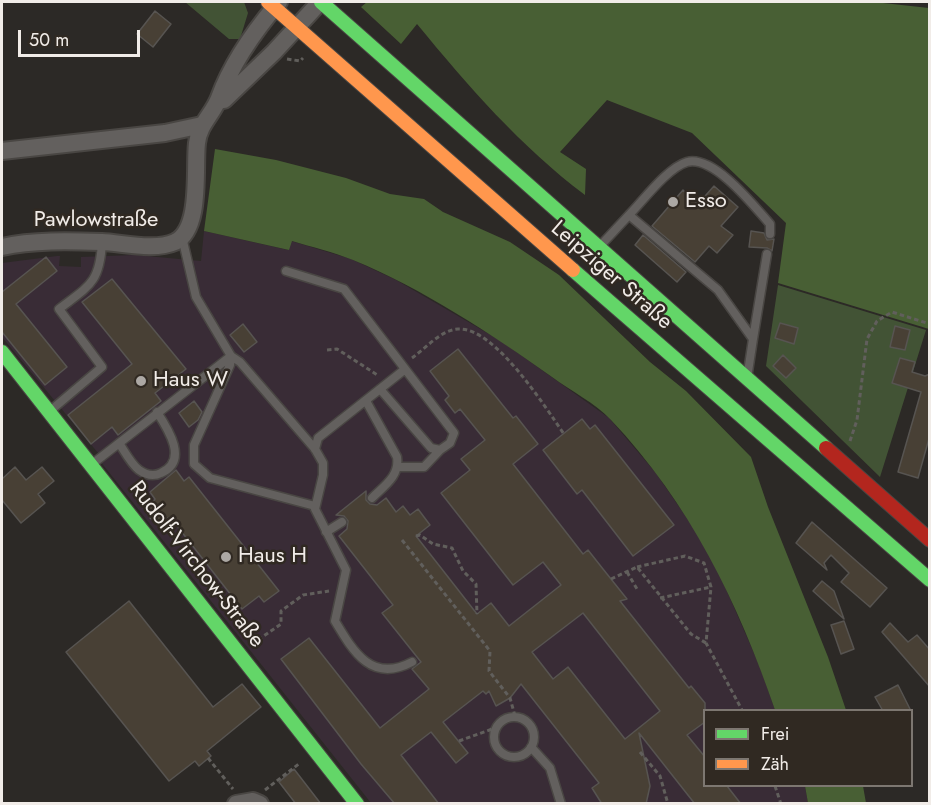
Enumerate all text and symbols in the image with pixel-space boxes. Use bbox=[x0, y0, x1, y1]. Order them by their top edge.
scale bar bbox=[21, 18, 142, 56]
text: 50 m bbox=[29, 27, 69, 53]
place label: Esso bbox=[685, 189, 727, 215]
marker: Esso bbox=[666, 195, 680, 209]
street label: Pawlowstraße bbox=[34, 208, 158, 234]
street label: Leipziger Straße bbox=[545, 216, 677, 336]
place label: Haus W bbox=[153, 368, 228, 394]
marker: Haus W bbox=[134, 374, 148, 388]
street label: Rudolf-Virchow-Straße bbox=[123, 476, 269, 654]
place label: Haus H bbox=[238, 544, 307, 570]
marker: Haus H bbox=[219, 550, 233, 564]
legend bbox=[703, 709, 913, 787]
text: Frei bbox=[761, 721, 790, 747]
text: Zäh bbox=[761, 751, 789, 777]

